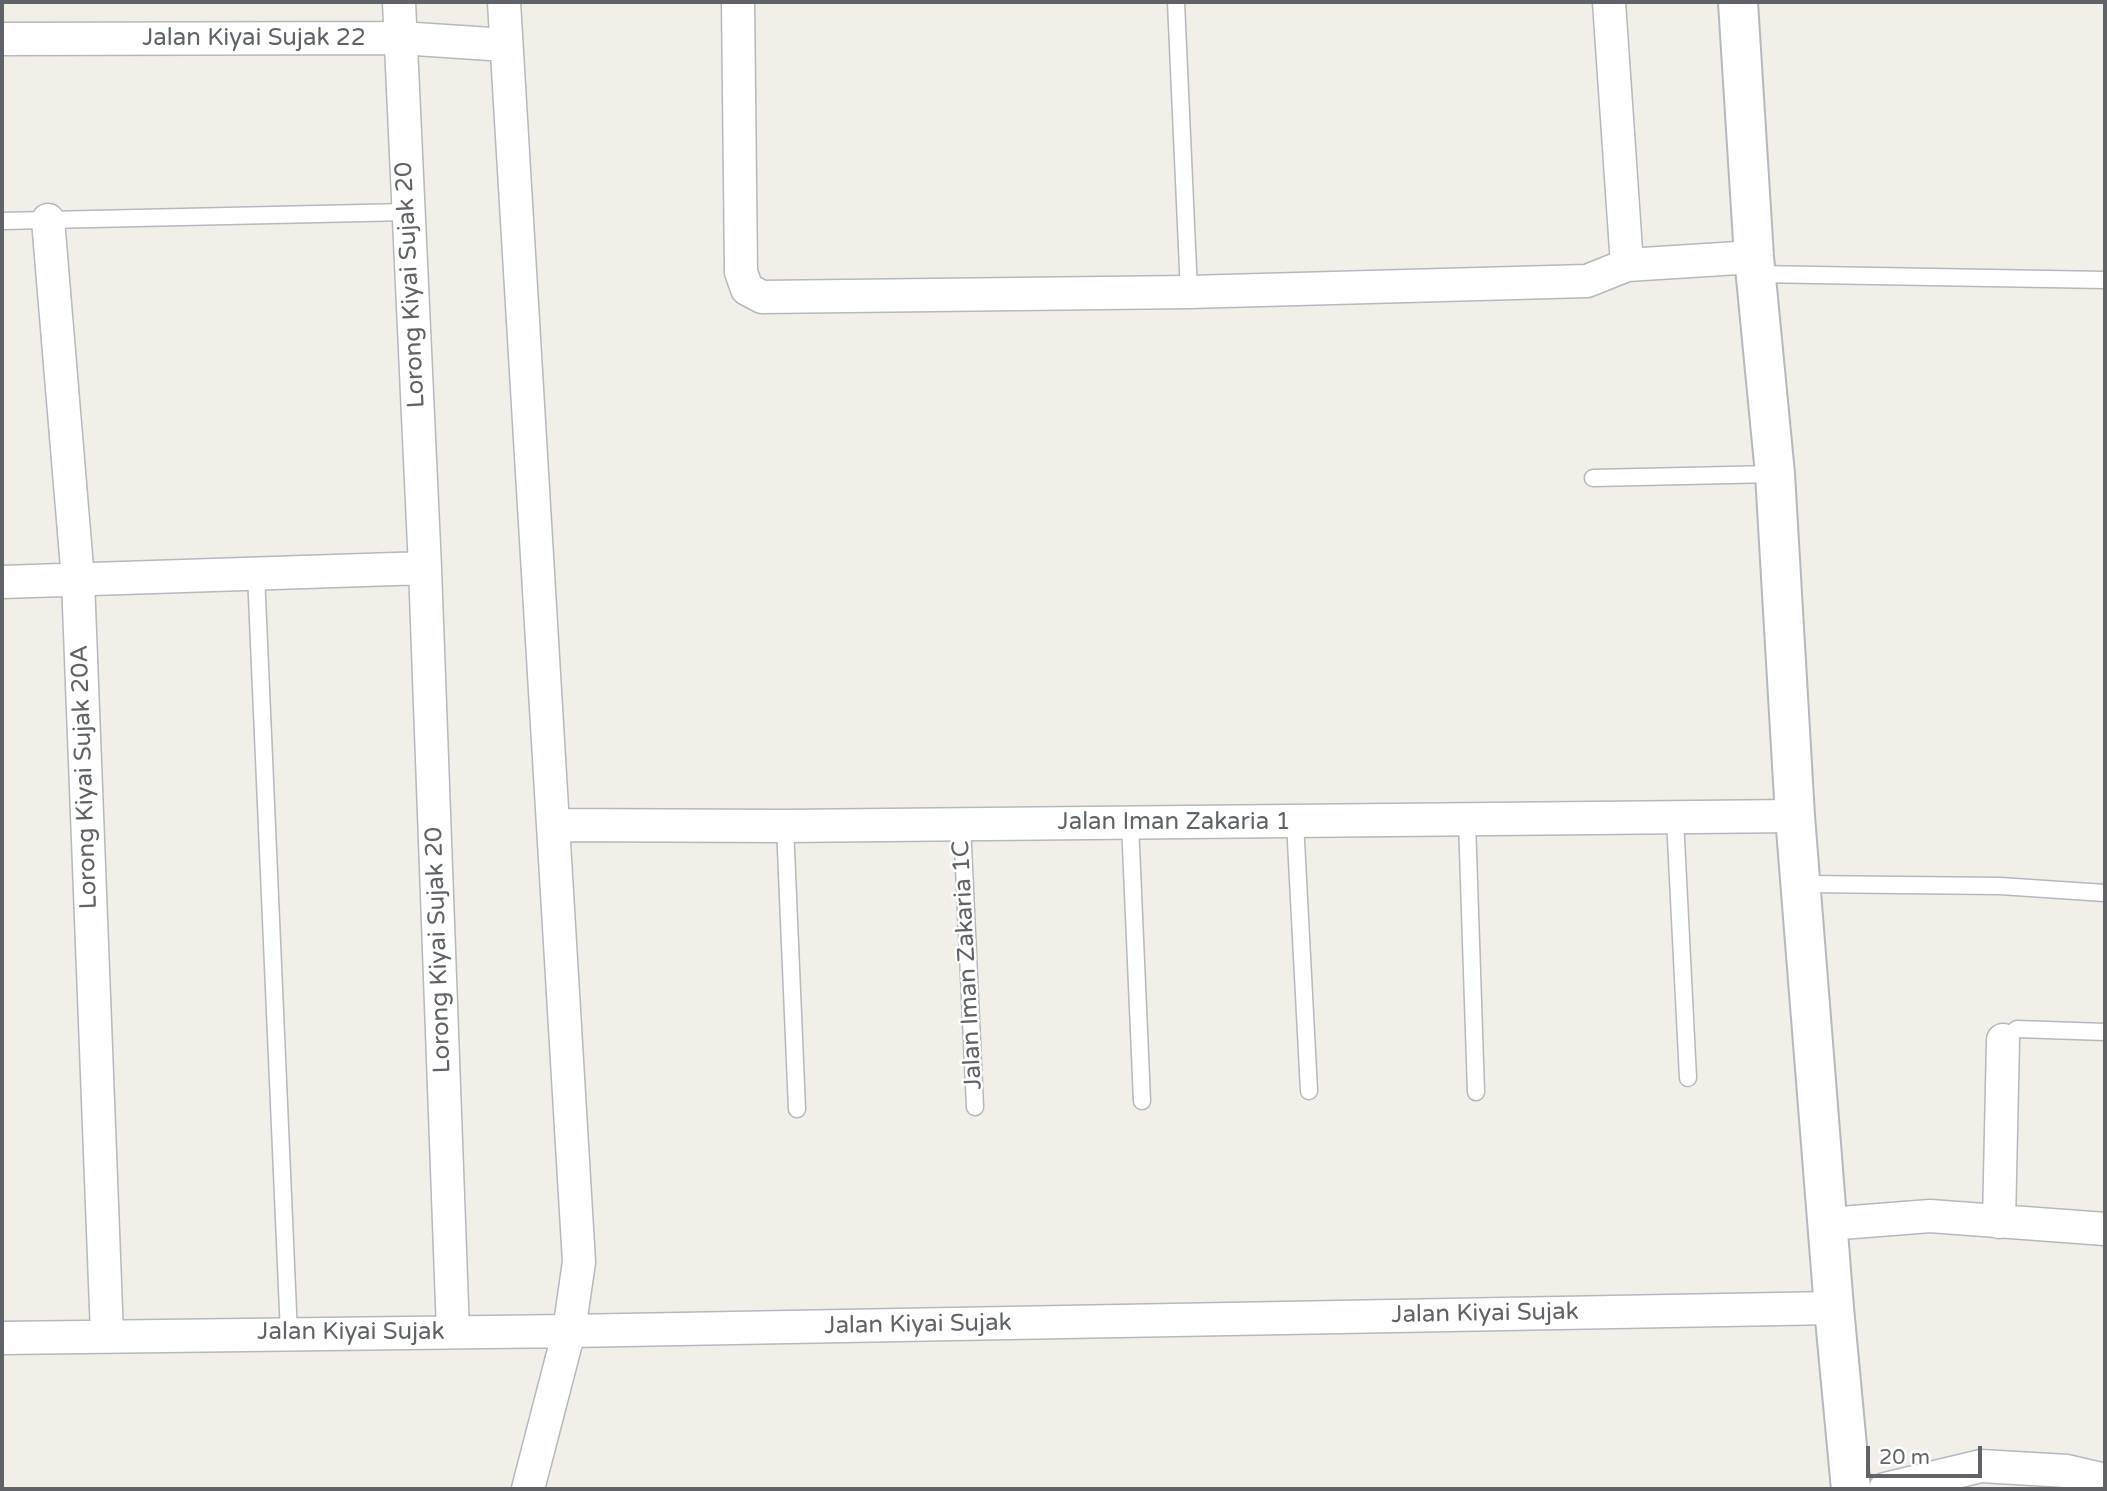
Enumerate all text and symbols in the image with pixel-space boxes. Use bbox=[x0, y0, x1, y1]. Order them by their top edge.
street label: Jalan Kiyai Sujak 22 bbox=[142, 25, 366, 53]
street label: Lorong Kiyai Sujak 20 bbox=[390, 161, 432, 409]
street label: Lorong Kiyai Sujak 20A bbox=[66, 644, 104, 910]
street label: Jalan Iman Zakaria 1 bbox=[1057, 809, 1291, 837]
street label: Lorong Kiyai Sujak 20 bbox=[420, 826, 458, 1074]
street label: Jalan Iman Zakaria 1C bbox=[947, 840, 989, 1090]
street label: Jalan Kiyai Sujak bbox=[1391, 1298, 1579, 1330]
street label: Jalan Kiyai Sujak bbox=[824, 1309, 1012, 1341]
street label: Jalan Kiyai Sujak bbox=[257, 1319, 445, 1347]
scale bar bbox=[1869, 1432, 1984, 1476]
text: 20 m bbox=[1879, 1445, 1930, 1470]

